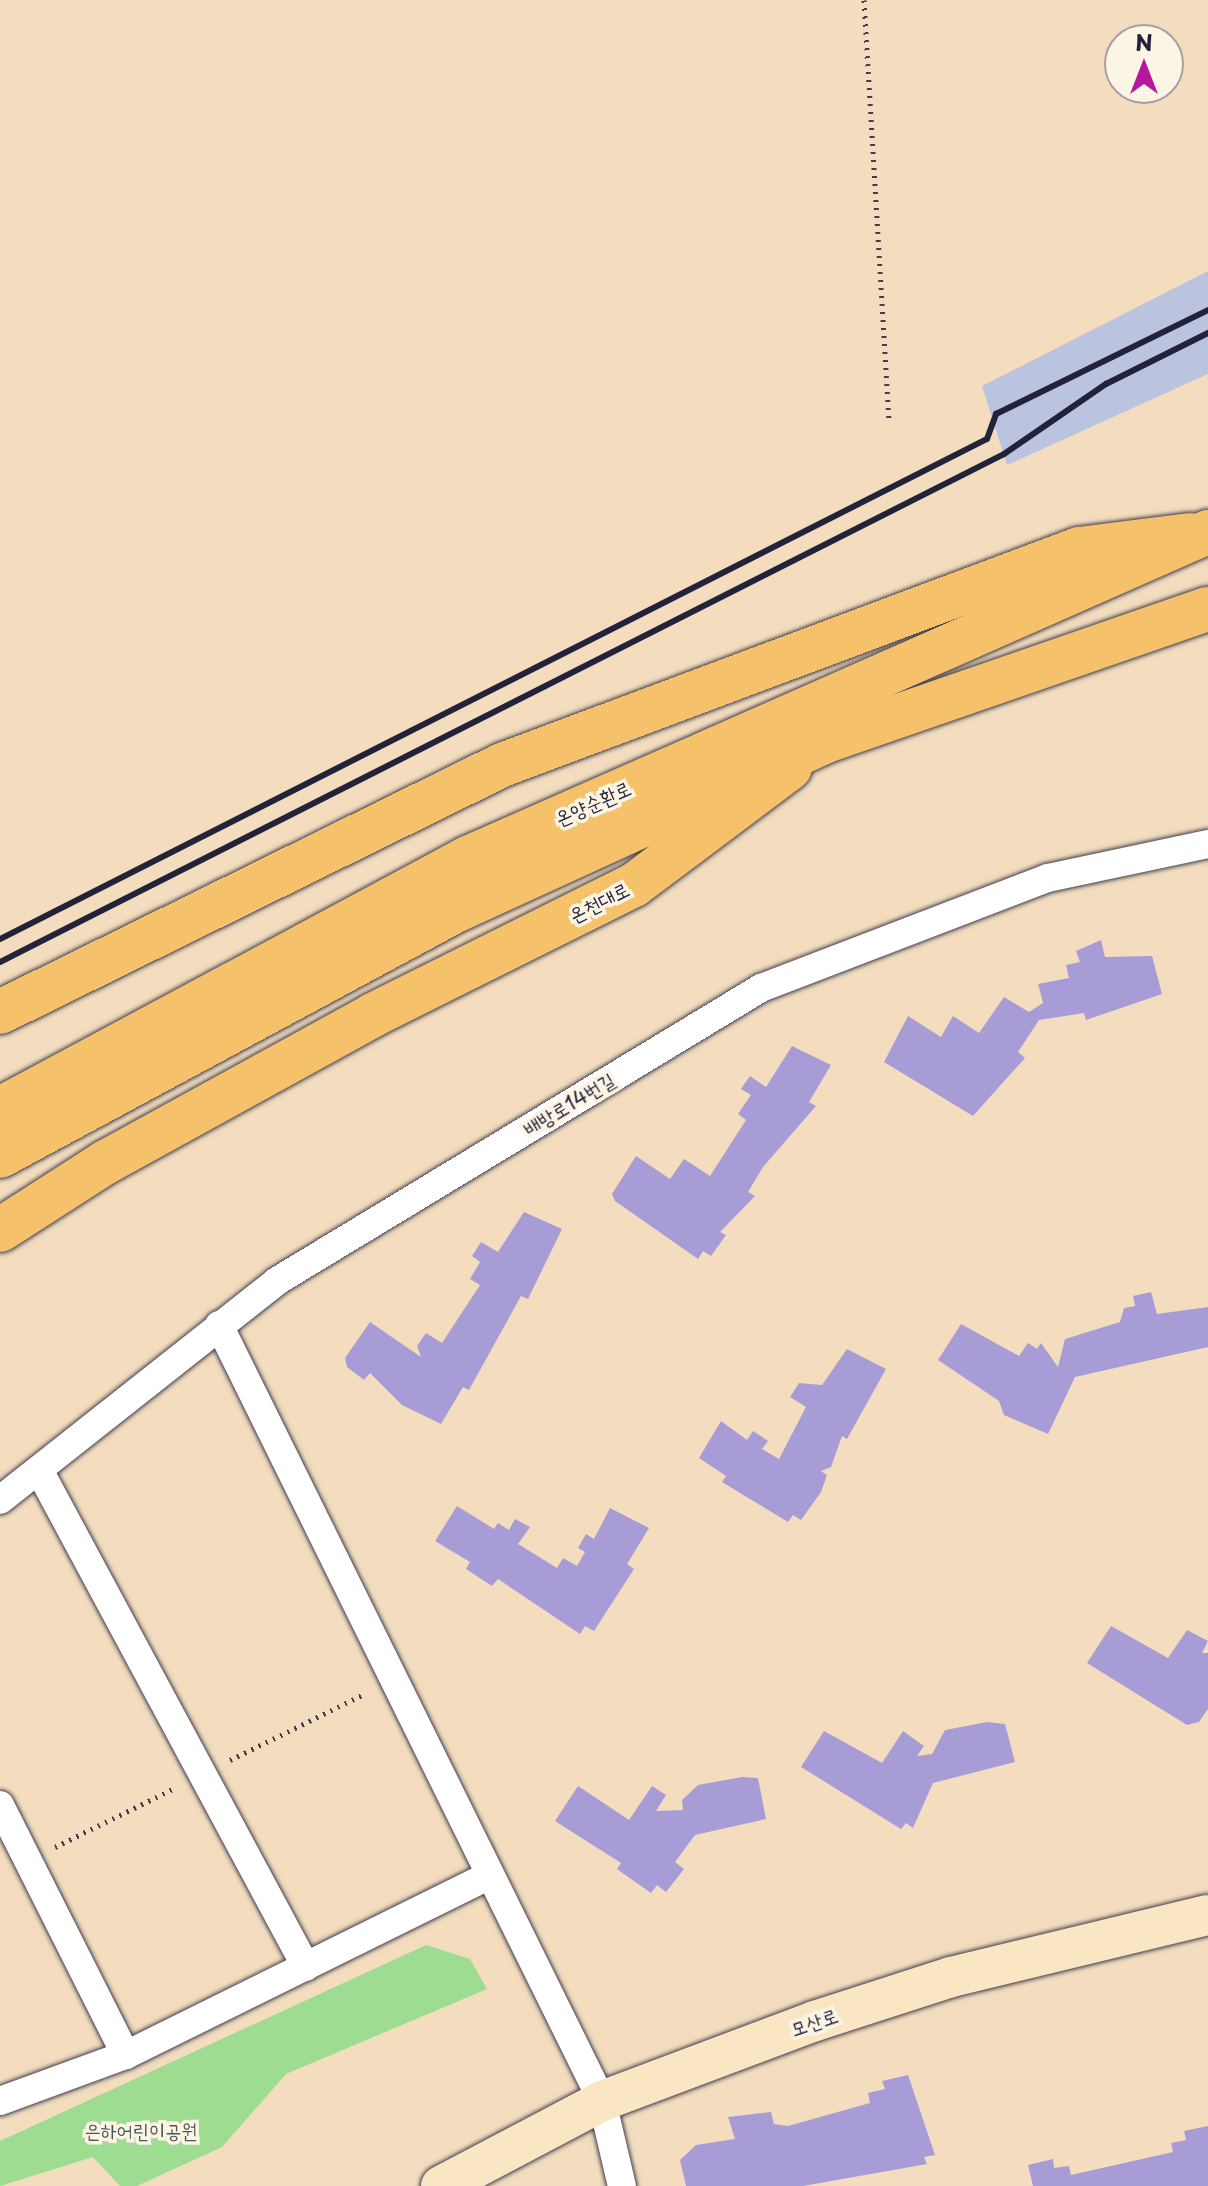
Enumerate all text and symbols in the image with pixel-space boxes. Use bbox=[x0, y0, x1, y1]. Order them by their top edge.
north arrow bbox=[1104, 24, 1184, 104]
text: N bbox=[1135, 25, 1153, 58]
street label: 온양순환로 bbox=[551, 776, 635, 830]
street label: 온천대로 bbox=[565, 877, 633, 927]
street label: 배방로14번길 bbox=[519, 1067, 619, 1141]
street label: 모산로 bbox=[787, 2003, 841, 2041]
park label: 은하어린이공원 bbox=[85, 2118, 197, 2142]

